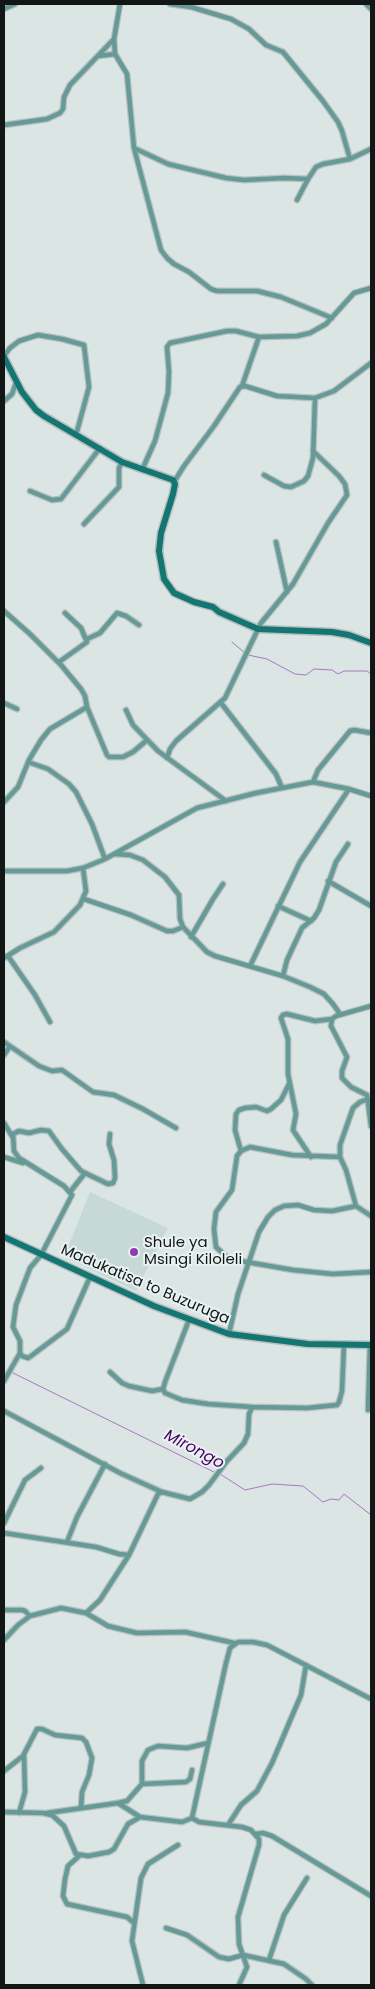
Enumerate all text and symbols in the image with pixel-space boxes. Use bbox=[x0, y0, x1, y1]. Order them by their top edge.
place label: Shule ya Msingi Kiloleli bbox=[144, 1234, 242, 1269]
street label: Madukatisa to Buzuruga bbox=[58, 1241, 232, 1329]
marker: Shule ya Msingi Kiloleli bbox=[128, 1246, 140, 1258]
water label: Mirongo bbox=[161, 1426, 227, 1474]

